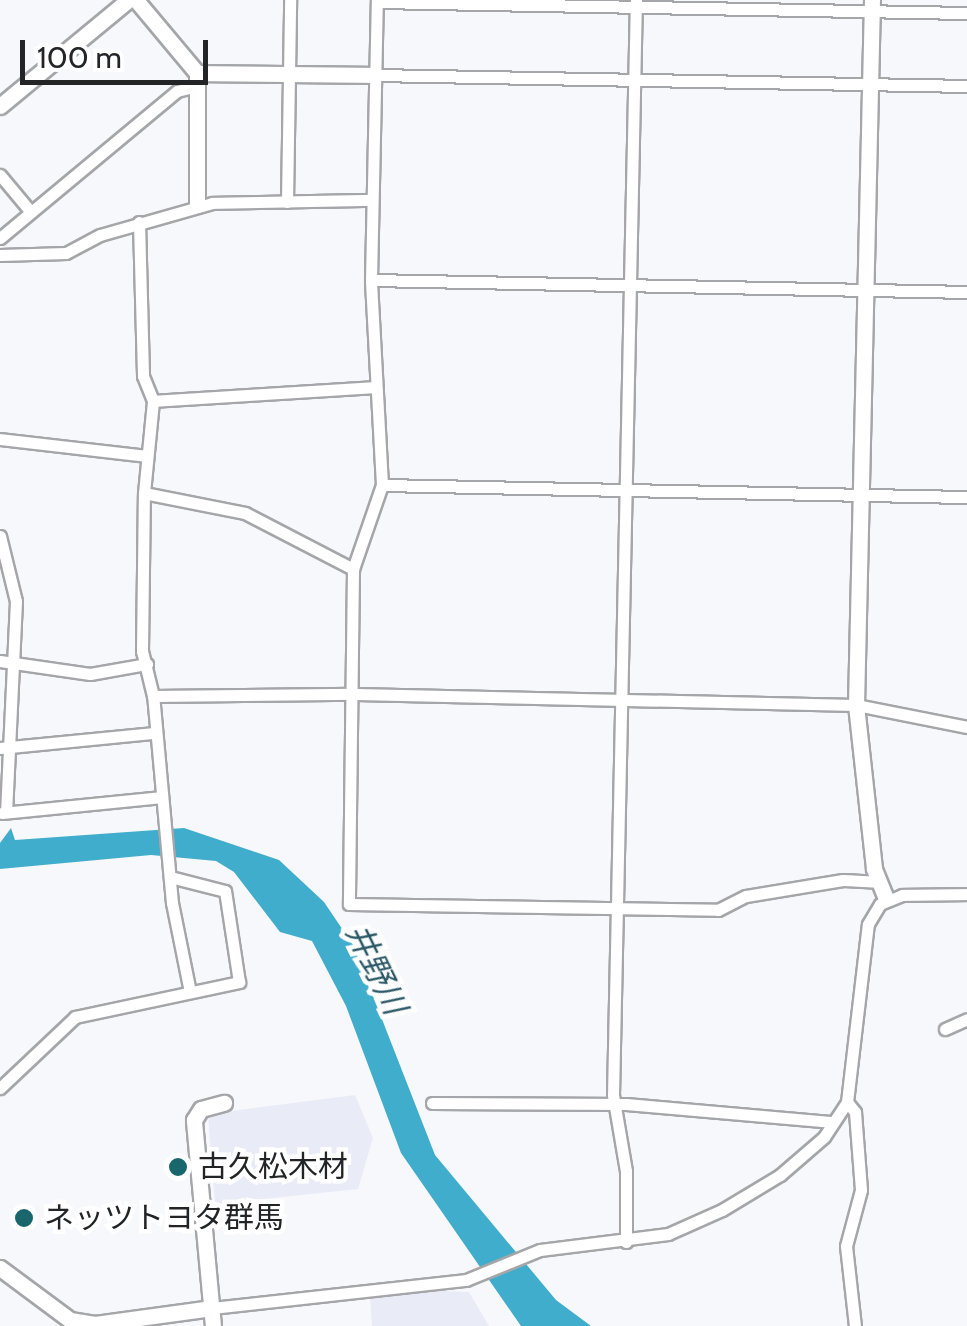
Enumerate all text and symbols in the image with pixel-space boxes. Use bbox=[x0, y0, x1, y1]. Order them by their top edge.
scale bar bbox=[25, 20, 212, 82]
text: 100 m bbox=[37, 39, 122, 76]
water label: 井野川 bbox=[338, 917, 414, 1021]
place label: 古久松木材 bbox=[198, 1149, 348, 1185]
marker: 古久松木材 bbox=[167, 1156, 189, 1178]
place label: ネッツトヨタ群馬 bbox=[44, 1200, 284, 1236]
marker: ネッツトヨタ群馬 bbox=[13, 1207, 35, 1229]

